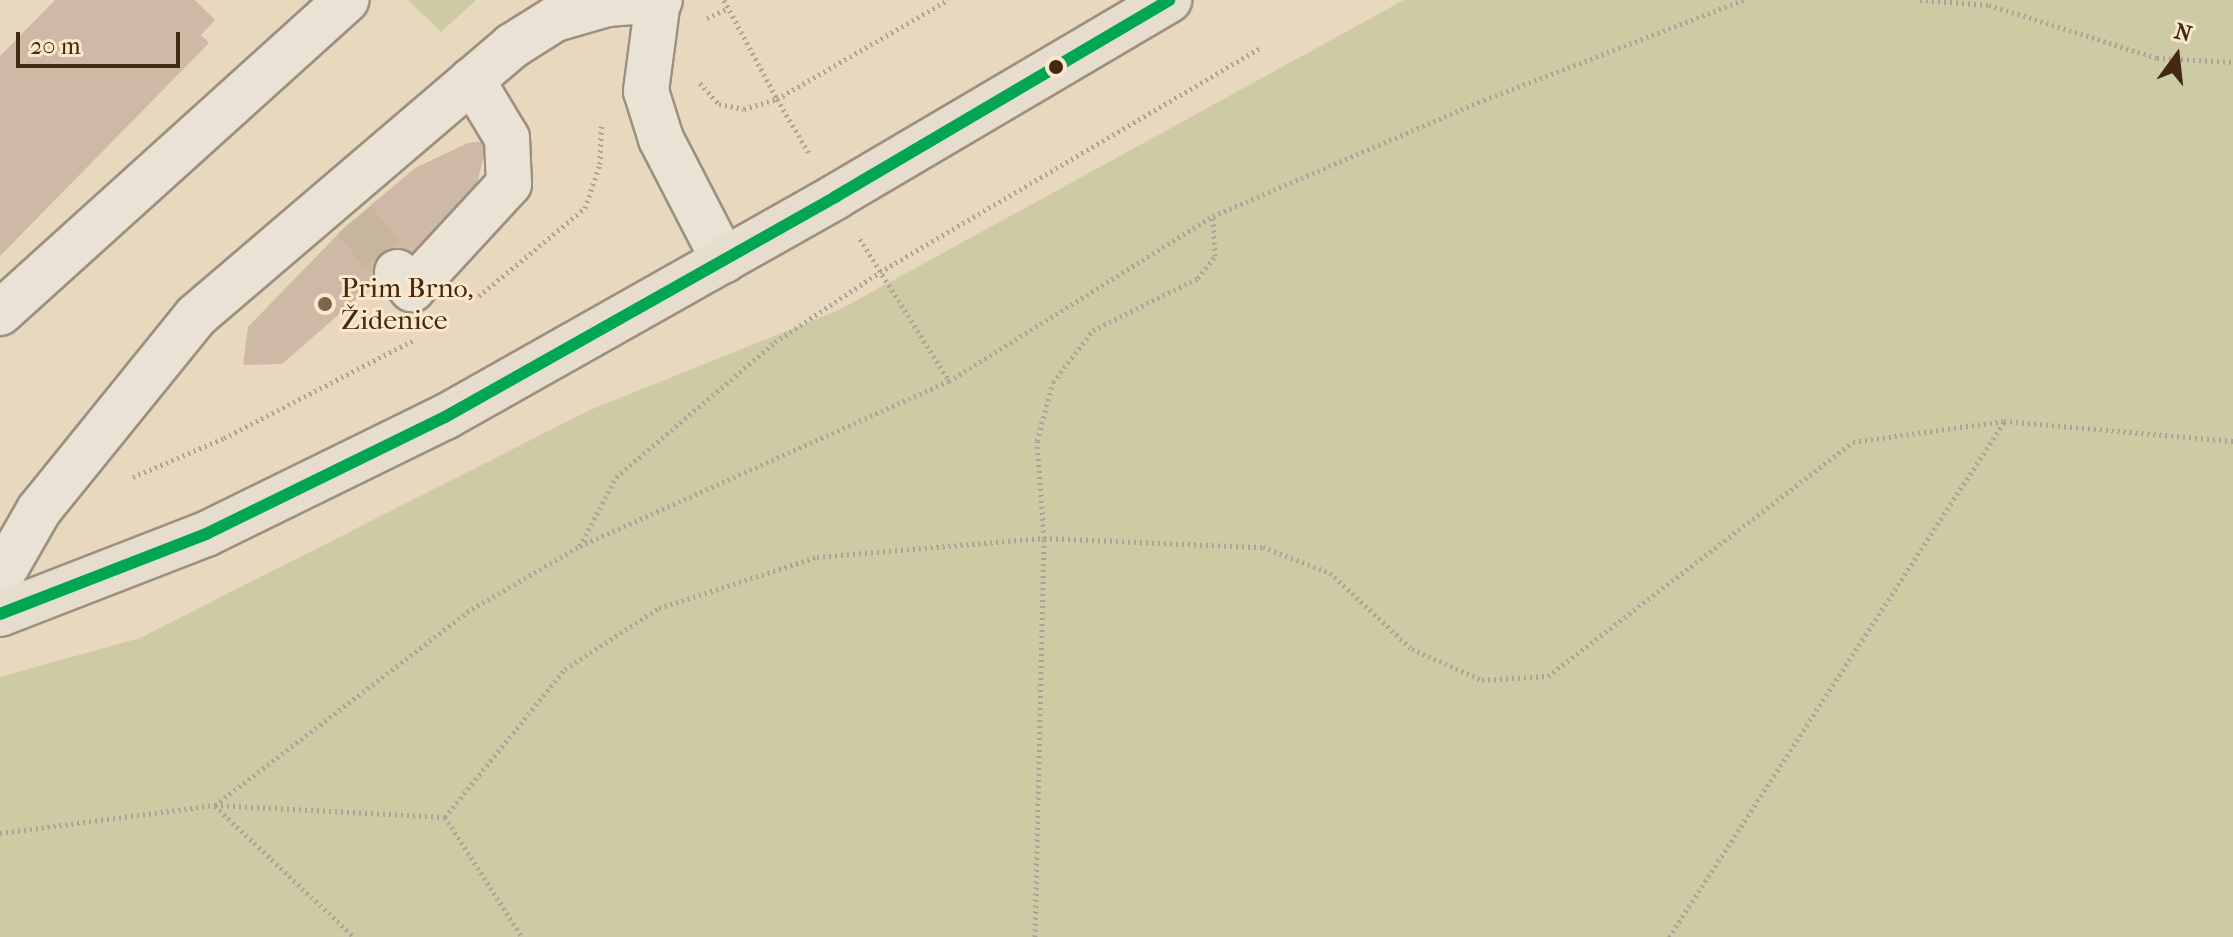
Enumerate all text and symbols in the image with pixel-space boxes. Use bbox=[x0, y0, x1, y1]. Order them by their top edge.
scale bar bbox=[20, 16, 184, 66]
north arrow bbox=[2137, 16, 2217, 96]
text: N bbox=[2172, 18, 2195, 48]
text: 20 m bbox=[30, 32, 81, 60]
unlabelled marker bbox=[1048, 59, 1064, 75]
place label: Prim Brno, Židenice bbox=[341, 271, 474, 337]
marker: Prim Brno, Židenice bbox=[316, 295, 334, 313]

